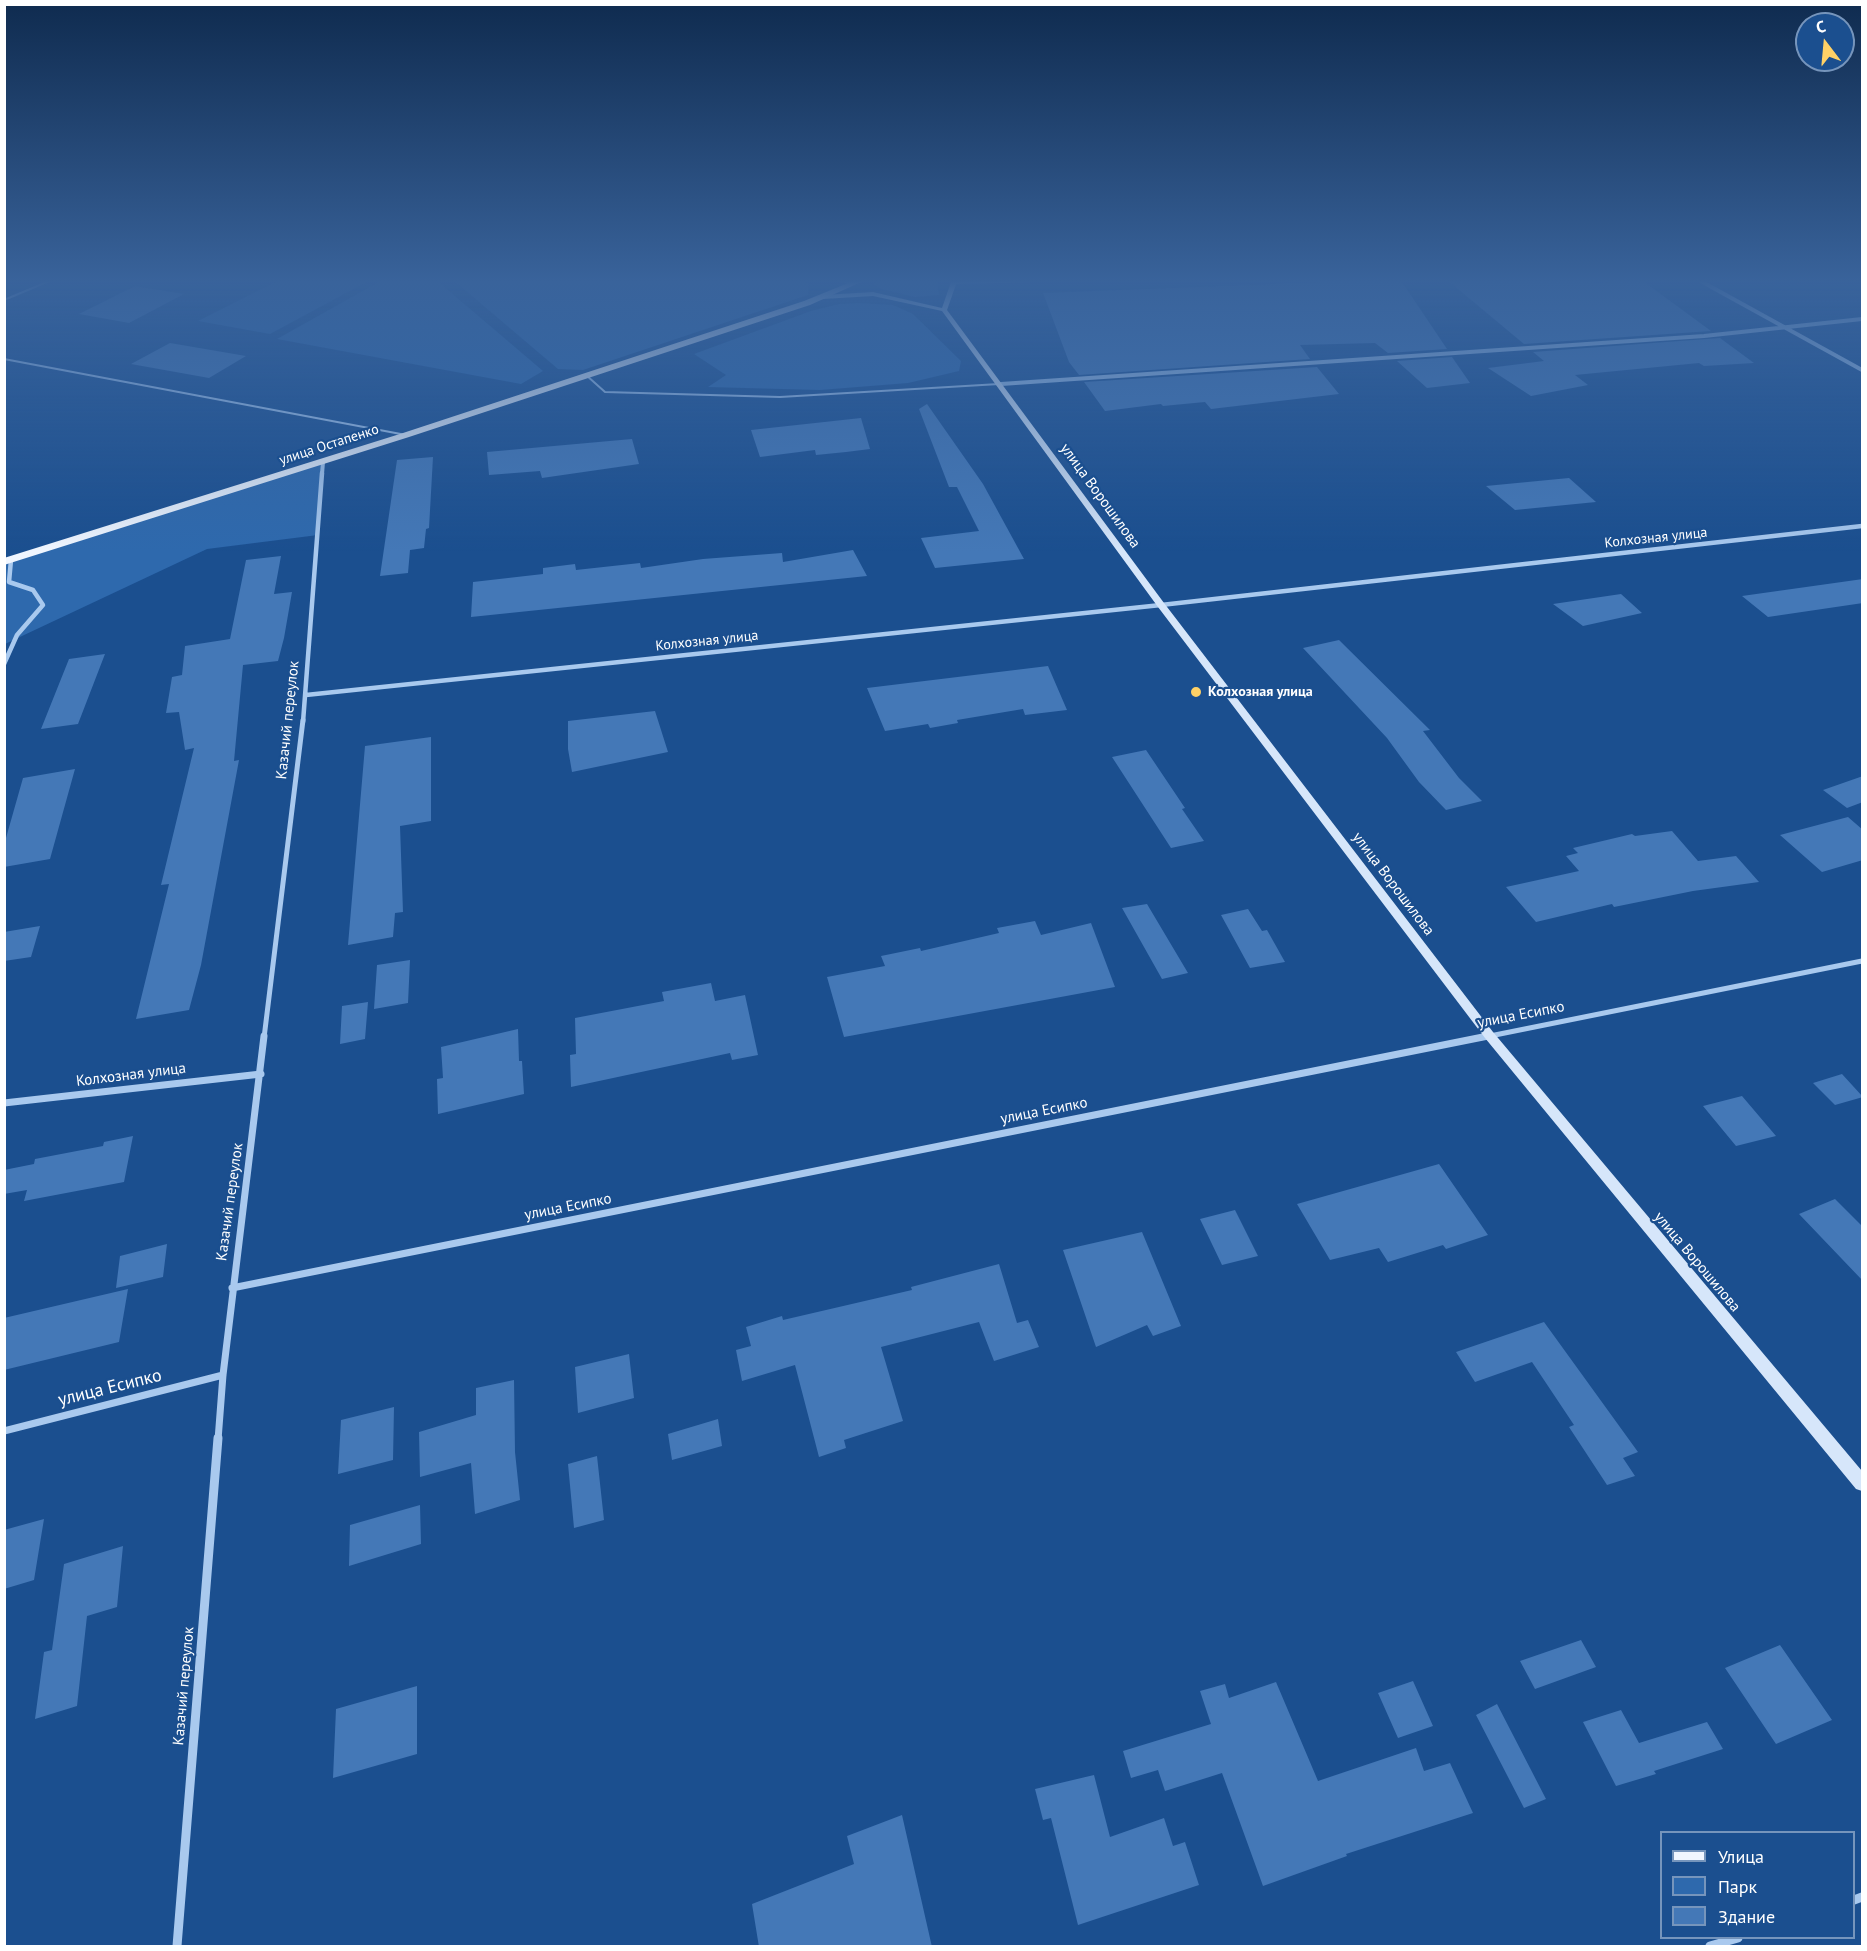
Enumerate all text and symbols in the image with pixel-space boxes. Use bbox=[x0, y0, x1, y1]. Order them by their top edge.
north arrow bbox=[1795, 12, 1855, 72]
text: С bbox=[1814, 16, 1828, 37]
street label: улица Остапенко bbox=[277, 421, 381, 469]
street label: улица Ворошилова bbox=[1056, 440, 1144, 552]
street label: Колхозная улица bbox=[1604, 524, 1708, 552]
street label: Колхозная улица bbox=[655, 627, 759, 655]
street label: Казачий переулок bbox=[273, 660, 303, 780]
place label: Колхозная улица bbox=[1208, 684, 1313, 700]
marker: Колхозная улица bbox=[1189, 685, 1203, 699]
street label: улица Ворошилова bbox=[1348, 829, 1438, 939]
street label: улица Есипко bbox=[1476, 998, 1566, 1032]
street label: Колхозная улица bbox=[75, 1059, 187, 1091]
street label: улица Есипко bbox=[999, 1094, 1089, 1128]
street label: Казачий переулок bbox=[213, 1142, 247, 1262]
street label: улица Есипко bbox=[523, 1190, 613, 1224]
street label: улица Ворошилова bbox=[1650, 1208, 1744, 1316]
street label: улица Есипко bbox=[56, 1365, 164, 1411]
street label: Казачий переулок bbox=[170, 1626, 198, 1746]
legend bbox=[1660, 1831, 1855, 1939]
text: Улица bbox=[1718, 1845, 1764, 1868]
text: Парк bbox=[1718, 1875, 1757, 1898]
text: Здание bbox=[1718, 1905, 1775, 1928]

